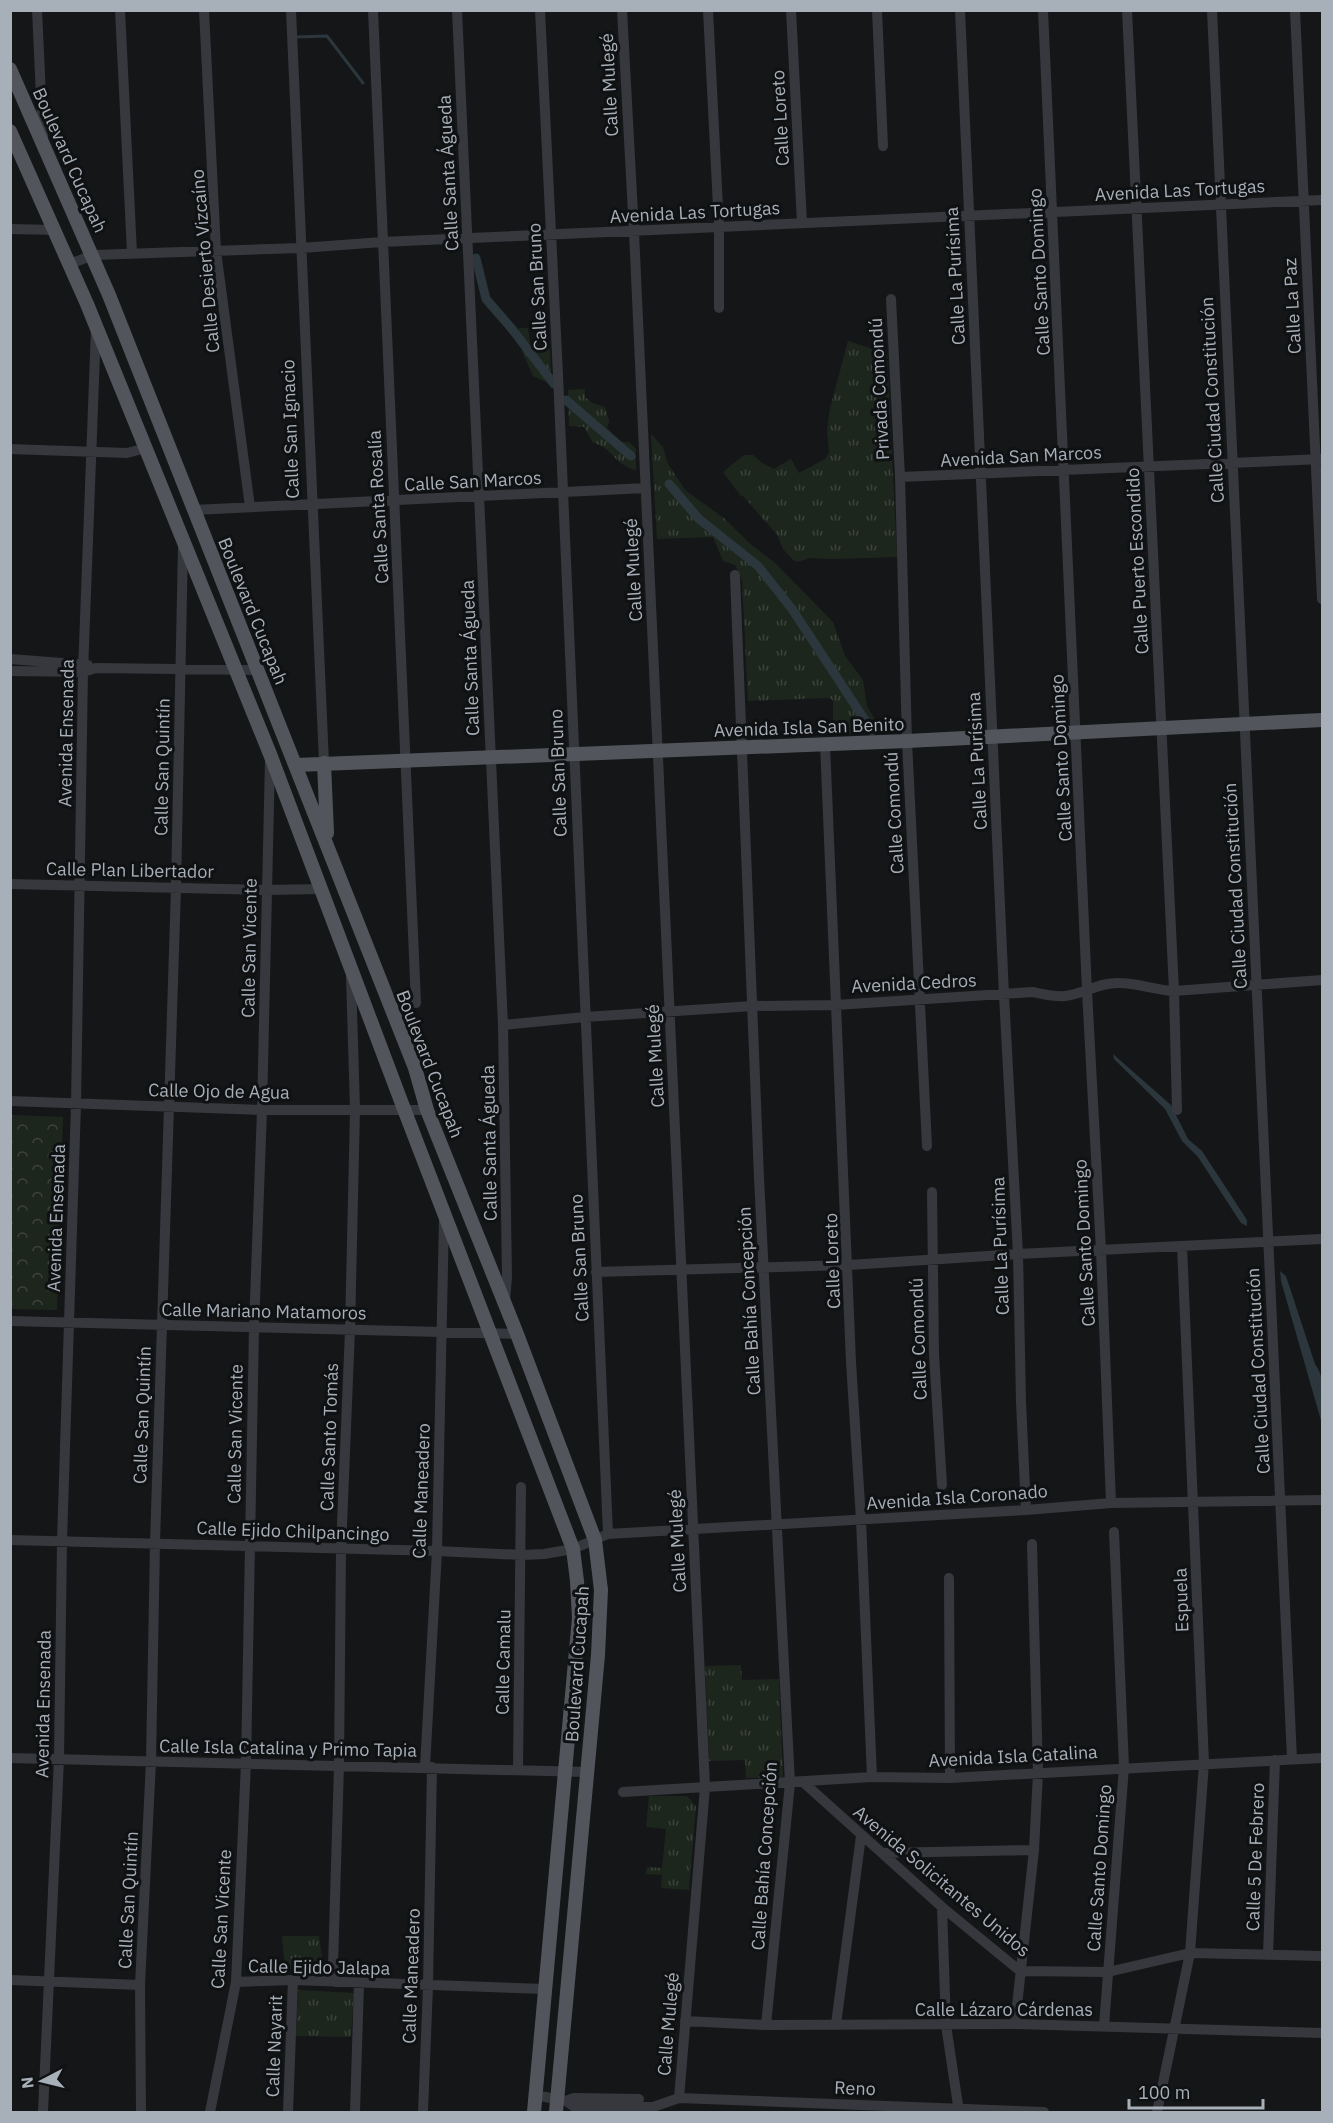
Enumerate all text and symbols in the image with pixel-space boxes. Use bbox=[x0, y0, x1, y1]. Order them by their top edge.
street label: Calle Mulegé bbox=[595, 33, 623, 137]
street label: Calle Loreto bbox=[766, 69, 794, 167]
street label: Boulevard Cucapah bbox=[28, 84, 112, 236]
street label: Calle Santa Águeda bbox=[432, 94, 464, 252]
street label: Calle Desierto Vizcaíno bbox=[186, 168, 224, 354]
street label: Avenida Las Tortugas bbox=[1094, 174, 1266, 206]
street label: Calle Santo Domingo bbox=[1023, 188, 1055, 356]
street label: Avenida Las Tortugas bbox=[609, 196, 781, 228]
street label: Calle La Purísima bbox=[940, 206, 970, 346]
street label: Calle San Bruno bbox=[522, 222, 552, 352]
street label: Calle La Paz bbox=[1278, 257, 1306, 355]
street label: Calle Ciudad Constitución bbox=[1195, 296, 1229, 504]
street label: Privada Comondú bbox=[864, 317, 894, 461]
street label: Calle San Ignacio bbox=[276, 359, 304, 499]
street label: Calle Santa Rosalía bbox=[362, 429, 394, 584]
street label: Avenida San Marcos bbox=[940, 440, 1102, 472]
street label: Calle San Marcos bbox=[404, 466, 542, 496]
street label: Calle Puerto Escondido bbox=[1121, 467, 1153, 655]
street label: Calle Mulegé bbox=[619, 518, 647, 622]
street label: Boulevard Cucapah bbox=[213, 534, 293, 688]
street label: Calle Santa Águeda bbox=[456, 579, 484, 736]
street label: Avenida Ensenada bbox=[53, 658, 79, 807]
street label: Calle Santo Domingo bbox=[1045, 674, 1077, 842]
street label: Calle La Purísima bbox=[962, 691, 992, 831]
street label: Calle San Quintín bbox=[149, 698, 175, 836]
street label: Calle San Bruno bbox=[544, 709, 572, 837]
street label: Avenida Isla San Benito bbox=[713, 712, 905, 742]
street label: Calle Comondú bbox=[879, 751, 909, 875]
street label: Calle Ciudad Constitución bbox=[1218, 782, 1252, 990]
street label: Calle Plan Libertador bbox=[46, 857, 215, 883]
street label: Calle San Vicente bbox=[236, 878, 262, 1018]
street label: Avenida Cedros bbox=[851, 968, 977, 998]
street label: Boulevard Cucapah bbox=[391, 987, 469, 1141]
street label: Calle Mulegé bbox=[641, 1004, 669, 1108]
street label: Calle Santa Águeda bbox=[476, 1064, 502, 1221]
street label: Calle Ojo de Agua bbox=[148, 1078, 290, 1104]
street label: Avenida Ensenada bbox=[42, 1143, 70, 1292]
street label: Calle Santo Domingo bbox=[1068, 1159, 1100, 1327]
street label: Calle La Purísima bbox=[986, 1176, 1014, 1316]
street label: Calle San Bruno bbox=[564, 1193, 594, 1323]
street label: Calle Bahía Concepción bbox=[733, 1206, 765, 1396]
street label: Calle Loreto bbox=[819, 1212, 845, 1310]
street label: Calle Ciudad Constitución bbox=[1241, 1267, 1275, 1475]
street label: Calle Comondú bbox=[904, 1277, 932, 1401]
street label: Calle Mariano Matamoros bbox=[161, 1298, 367, 1324]
street label: Calle San Quintín bbox=[128, 1346, 156, 1484]
street label: Calle Santo Tomás bbox=[315, 1362, 343, 1512]
street label: Calle San Vicente bbox=[222, 1364, 248, 1504]
street label: Calle Maneadero bbox=[407, 1423, 435, 1559]
street label: Avenida Isla Coronado bbox=[866, 1479, 1048, 1515]
street label: Calle Mulegé bbox=[663, 1489, 691, 1593]
street label: Calle Ejido Chilpancingo bbox=[196, 1516, 390, 1546]
street label: Espuela bbox=[1168, 1567, 1194, 1633]
street label: Boulevard Cucapah bbox=[560, 1585, 594, 1743]
street label: Calle Camalu bbox=[491, 1609, 515, 1715]
street label: Avenida Ensenada bbox=[30, 1629, 56, 1778]
street label: Calle Isla Catalina y Primo Tapia bbox=[159, 1734, 417, 1762]
street label: Avenida Isla Catalina bbox=[928, 1740, 1099, 1772]
street label: Calle Bahía Concepción bbox=[746, 1761, 782, 1951]
street label: Calle 5 De Febrero bbox=[1241, 1782, 1269, 1932]
street label: Calle Santo Domingo bbox=[1082, 1784, 1116, 1952]
street label: Avenida Solicitantes Unidos bbox=[849, 1800, 1035, 1962]
street label: Calle San Quintín bbox=[113, 1831, 143, 1969]
street label: Calle San Vicente bbox=[206, 1848, 236, 1989]
street label: Calle Maneadero bbox=[397, 1908, 425, 2044]
street label: Calle Ejido Jalapa bbox=[248, 1954, 391, 1980]
street label: Calle Mulegé bbox=[652, 1971, 684, 2077]
street label: Calle Nayarit bbox=[261, 1994, 287, 2098]
street label: Calle Lázaro Cárdenas bbox=[915, 1998, 1093, 2021]
north arrow bbox=[12, 2051, 72, 2111]
scale bar bbox=[1129, 2072, 1262, 2110]
text: N bbox=[16, 2076, 38, 2090]
street label: Reno bbox=[834, 2076, 876, 2100]
text: 100 m bbox=[1138, 2081, 1190, 2104]

